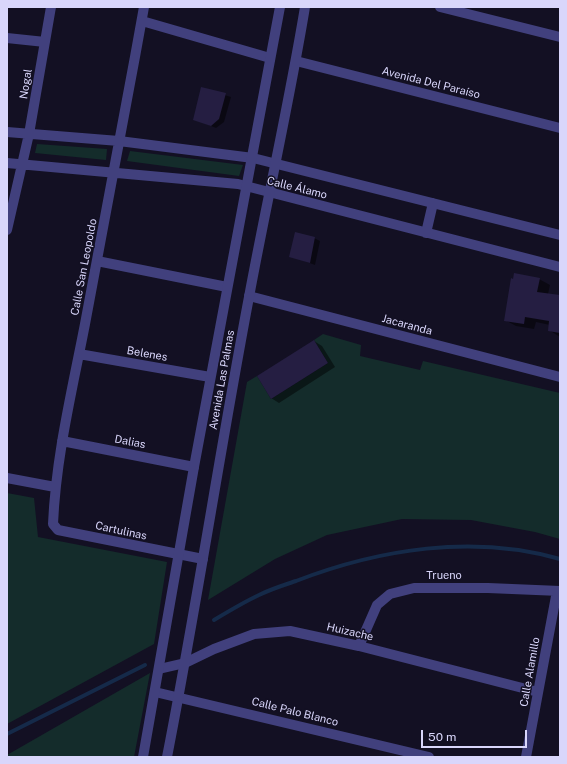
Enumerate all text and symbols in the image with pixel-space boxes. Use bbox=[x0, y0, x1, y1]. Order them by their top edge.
street label: Avenida Del Paraíso bbox=[381, 64, 481, 102]
street label: Nogal bbox=[17, 68, 35, 100]
street label: Calle Álamo bbox=[266, 174, 328, 202]
street label: Calle San Leopoldo bbox=[68, 217, 100, 317]
street label: Jacaranda bbox=[380, 312, 434, 338]
street label: Avenida Las Palmas bbox=[207, 329, 237, 431]
street label: Belenes bbox=[126, 344, 168, 364]
street label: Dalias bbox=[113, 433, 147, 451]
street label: Cartulinas bbox=[94, 519, 148, 543]
street label: Trueno bbox=[426, 569, 462, 583]
street label: Huizache bbox=[325, 620, 375, 644]
street label: Calle Alamillo bbox=[517, 636, 543, 708]
street label: Calle Palo Blanco bbox=[250, 695, 340, 729]
scale bar bbox=[423, 722, 529, 748]
text: 50 m bbox=[428, 730, 456, 744]

